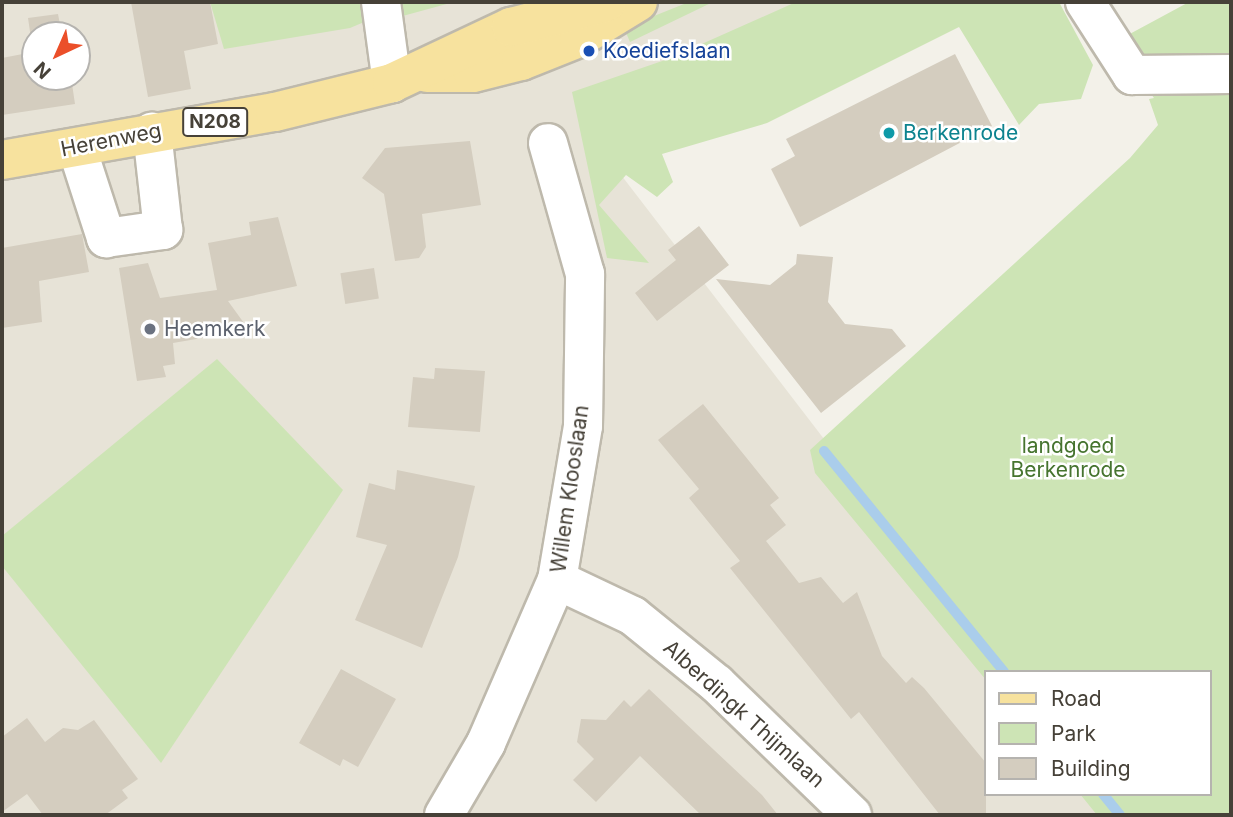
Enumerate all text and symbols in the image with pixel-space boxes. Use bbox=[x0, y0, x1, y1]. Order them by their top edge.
north arrow bbox=[21, 21, 91, 91]
place label: Koediefslaan bbox=[603, 38, 731, 64]
marker: Koediefslaan bbox=[581, 43, 597, 59]
text: N bbox=[29, 57, 56, 83]
road number: N208 bbox=[182, 106, 248, 138]
street label: Herenweg bbox=[59, 118, 163, 162]
place label: Berkenrode bbox=[903, 120, 1018, 146]
marker: Berkenrode bbox=[881, 125, 897, 141]
place label: Heemkerk bbox=[164, 316, 266, 342]
marker: Heemkerk bbox=[142, 321, 158, 337]
street label: Willem Klooslaan bbox=[546, 404, 594, 574]
park label: landgoed Berkenrode bbox=[1010, 433, 1126, 483]
street label: Alberdingk Thijmlaan bbox=[658, 635, 830, 793]
legend bbox=[984, 670, 1212, 796]
text: Road bbox=[1051, 686, 1102, 711]
text: Park bbox=[1051, 721, 1096, 746]
text: Building bbox=[1051, 756, 1131, 781]

